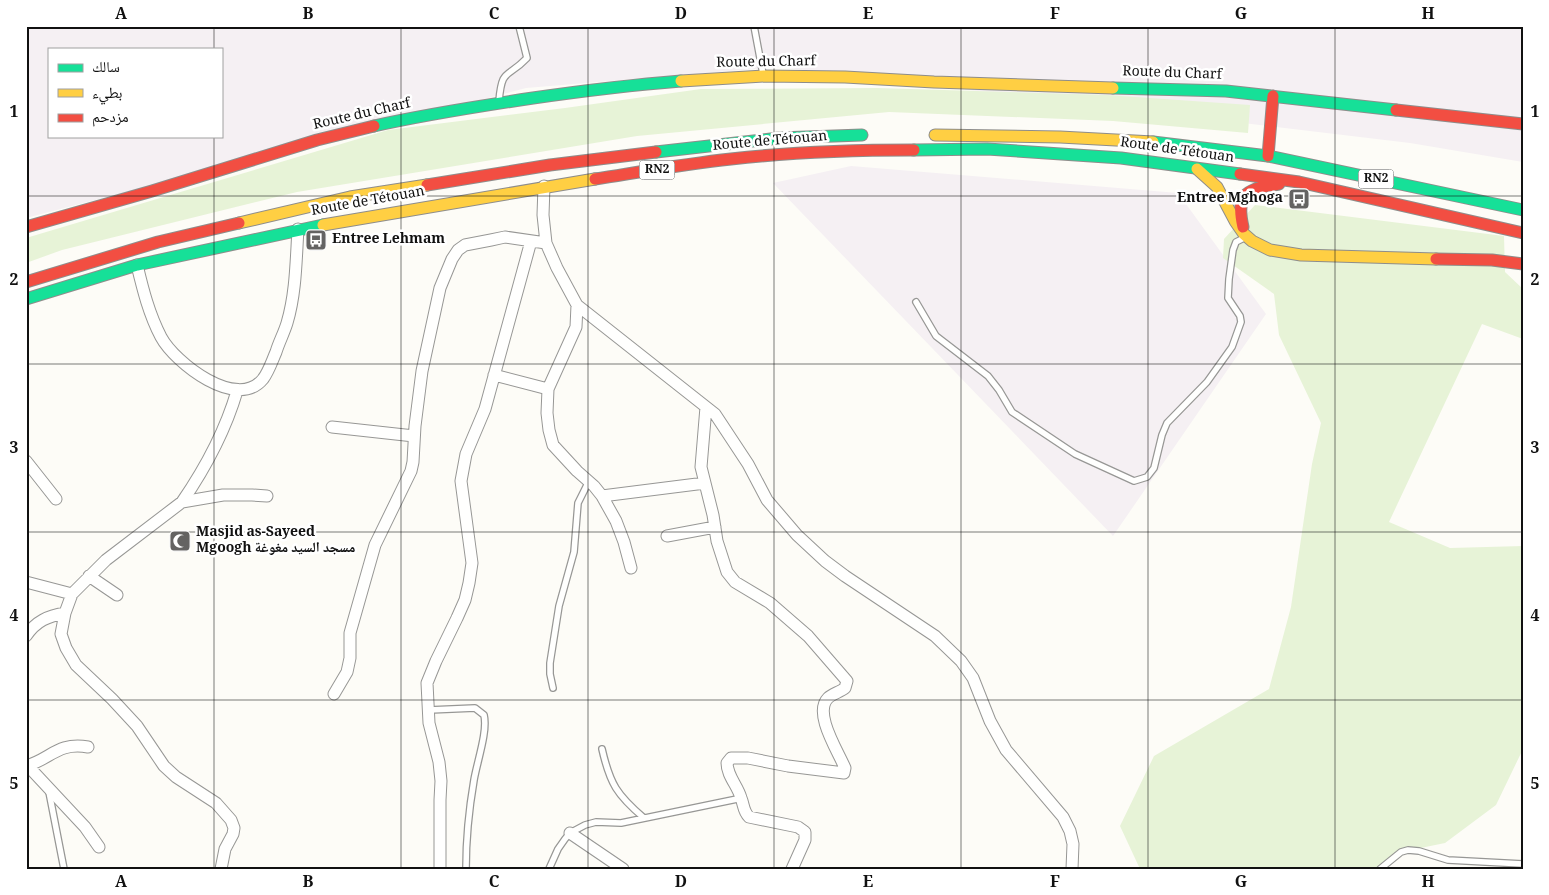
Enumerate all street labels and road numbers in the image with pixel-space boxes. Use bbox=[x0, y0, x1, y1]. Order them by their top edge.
street label: Route du Charf bbox=[716, 50, 818, 76]
street label: Route du Charf bbox=[1122, 60, 1224, 88]
street label: Route du Charf bbox=[311, 92, 415, 138]
street label: Route de Tétouan bbox=[712, 125, 828, 159]
street label: Route de Tétouan bbox=[1118, 131, 1236, 171]
road number: RN2 bbox=[640, 160, 674, 180]
road number: RN2 bbox=[1358, 170, 1394, 188]
street label: Route de Tétouan bbox=[309, 180, 427, 224]

